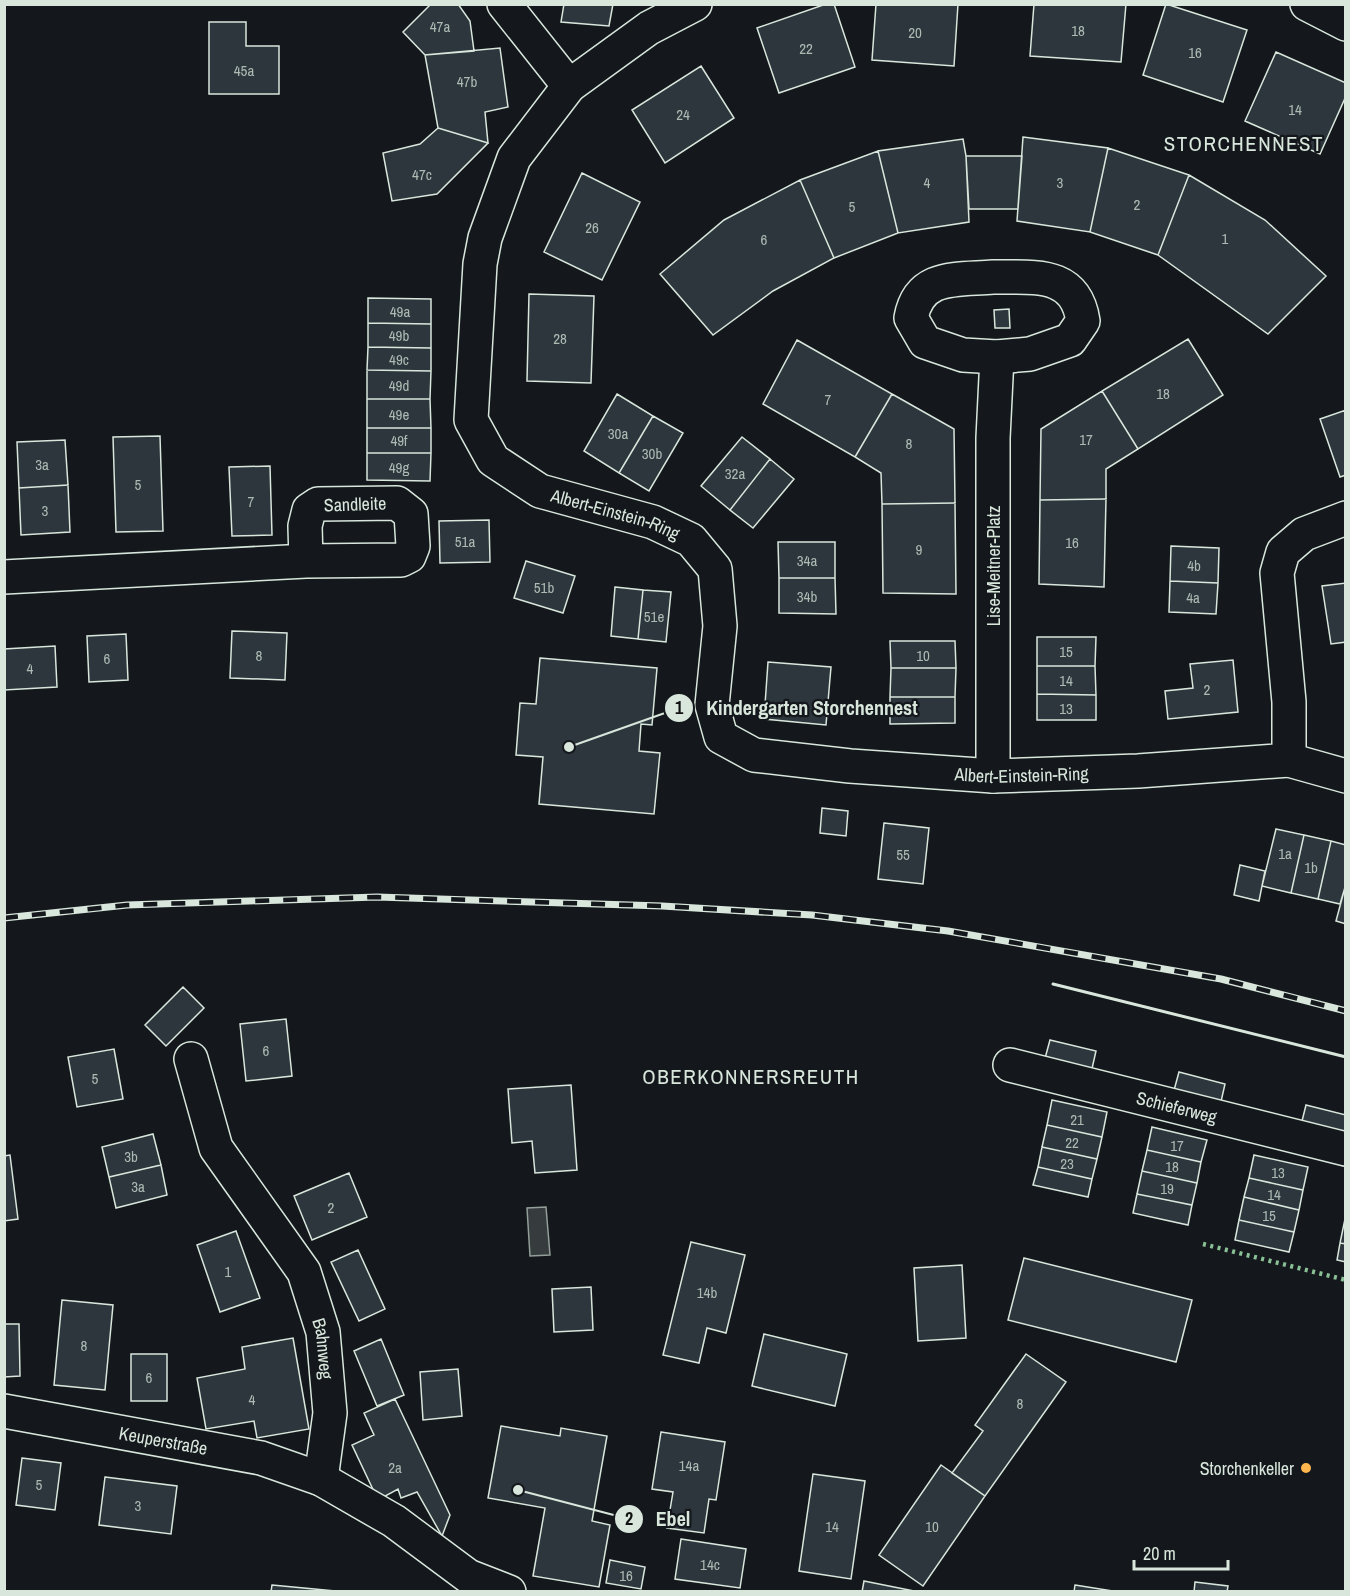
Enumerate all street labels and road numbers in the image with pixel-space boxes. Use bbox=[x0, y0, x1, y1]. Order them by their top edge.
street label: Albert-Einstein-Ring bbox=[547, 482, 685, 546]
street label: Sandleite bbox=[323, 490, 387, 518]
street label: Lise-Meitner-Platz bbox=[981, 506, 1006, 626]
street label: Albert-Einstein-Ring bbox=[953, 760, 1090, 788]
street label: Schieferweg bbox=[1134, 1085, 1220, 1129]
street label: Bahnweg bbox=[307, 1315, 340, 1381]
street label: Keuperstraße bbox=[117, 1420, 210, 1460]

